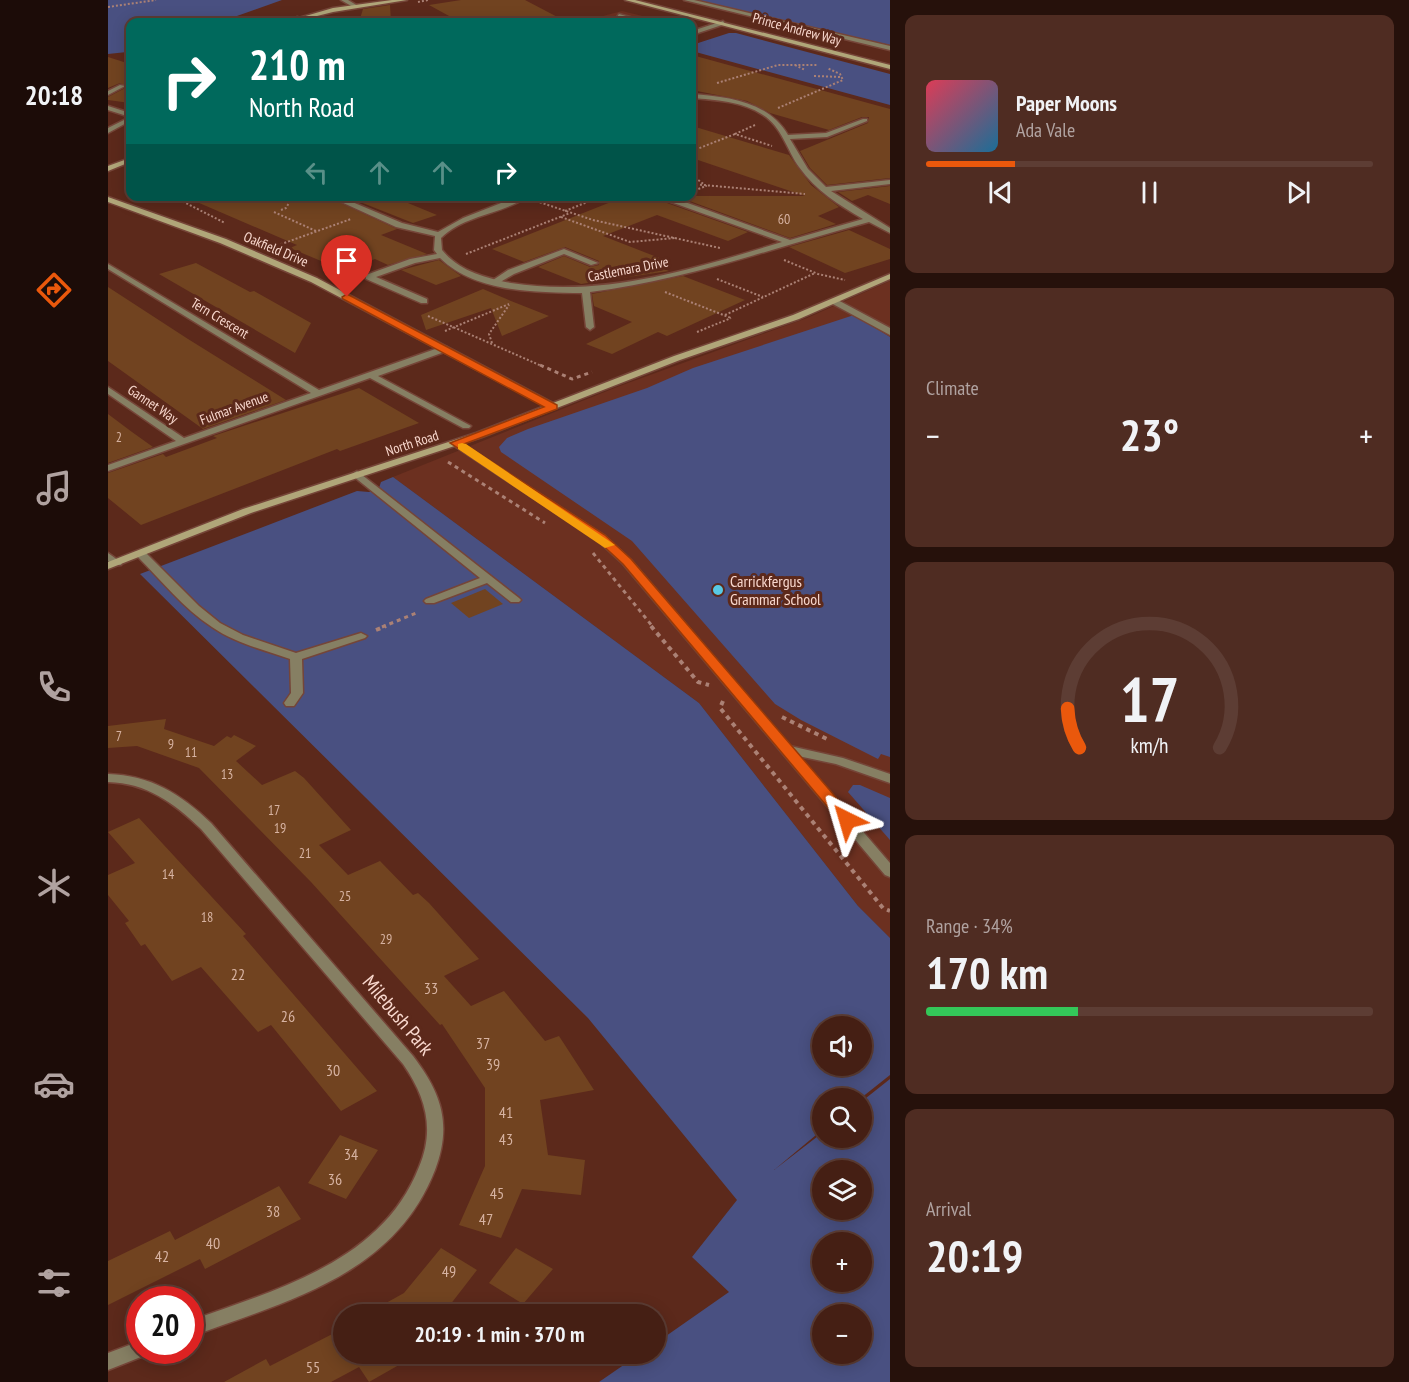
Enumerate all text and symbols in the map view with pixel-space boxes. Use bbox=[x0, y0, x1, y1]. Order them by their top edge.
street label: Prince Andrew Way bbox=[751, 9, 844, 50]
text: 210 m bbox=[249, 37, 346, 92]
icon: right bbox=[150, 42, 228, 120]
text: 20:18 bbox=[25, 78, 83, 112]
text: Paper Moons bbox=[1016, 89, 1117, 117]
text: North Road bbox=[249, 90, 354, 124]
text: Ada Vale bbox=[1016, 117, 1075, 143]
icon: left bbox=[300, 156, 333, 189]
icon: ahead bbox=[363, 156, 396, 189]
icon: ahead bbox=[426, 156, 459, 189]
icon: right bbox=[489, 156, 522, 189]
icon: previous bbox=[984, 176, 1017, 209]
icon: pause bbox=[1133, 176, 1166, 209]
icon: next bbox=[1282, 176, 1315, 209]
house number: 60 bbox=[778, 210, 790, 228]
street label: Oakfield Drive bbox=[241, 227, 311, 271]
pin bbox=[321, 235, 372, 297]
icon: arrive bbox=[330, 244, 363, 277]
street label: Castlemara Drive bbox=[586, 252, 670, 286]
icon: directions bbox=[33, 269, 75, 311]
street label: Tern Crescent bbox=[188, 294, 252, 342]
text: Climate bbox=[926, 375, 979, 401]
street label: Gannet Way bbox=[124, 381, 182, 428]
street label: Fulmar Avenue bbox=[197, 387, 271, 429]
text: 23° bbox=[1120, 405, 1179, 463]
text: − bbox=[926, 414, 940, 457]
text: + bbox=[1359, 414, 1373, 457]
street label: North Road bbox=[383, 426, 441, 460]
house number: 2 bbox=[116, 428, 122, 446]
icon: music bbox=[33, 467, 75, 509]
place label: Carrickfergus Grammar School bbox=[730, 571, 821, 609]
marker: Carrickfergus Grammar School bbox=[711, 583, 725, 597]
text: 17 bbox=[1120, 658, 1179, 739]
icon: phone bbox=[33, 666, 75, 708]
house number: 7 bbox=[116, 727, 122, 745]
text: km/h bbox=[1130, 731, 1169, 759]
house number: 9 bbox=[168, 735, 174, 753]
house number: 11 bbox=[185, 743, 197, 761]
house number: 13 bbox=[221, 765, 233, 783]
position arrow bbox=[815, 788, 879, 852]
house number: 17 bbox=[268, 801, 280, 819]
house number: 19 bbox=[274, 819, 286, 837]
house number: 21 bbox=[299, 844, 311, 862]
icon: climate bbox=[33, 865, 75, 907]
house number: 14 bbox=[162, 865, 175, 883]
house number: 25 bbox=[339, 887, 351, 905]
house number: 18 bbox=[201, 908, 213, 926]
text: Range · 34% bbox=[926, 913, 1013, 939]
house number: 29 bbox=[380, 930, 392, 948]
text: 170 km bbox=[926, 943, 1048, 1001]
house number: 22 bbox=[231, 964, 245, 984]
street label: Milebush Park bbox=[357, 970, 439, 1061]
house number: 33 bbox=[424, 978, 438, 998]
house number: 26 bbox=[281, 1006, 295, 1026]
map controls bbox=[812, 1016, 872, 1364]
button: sound bbox=[812, 1016, 872, 1076]
house number: 37 bbox=[476, 1033, 490, 1053]
house number: 39 bbox=[486, 1054, 500, 1074]
house number: 30 bbox=[326, 1060, 340, 1080]
icon: car bbox=[33, 1063, 75, 1105]
button: search bbox=[812, 1088, 872, 1148]
house number: 41 bbox=[499, 1102, 513, 1122]
house number: 43 bbox=[499, 1129, 513, 1149]
house number: 34 bbox=[344, 1144, 358, 1164]
button: layers bbox=[812, 1160, 872, 1220]
house number: 36 bbox=[328, 1169, 342, 1189]
house number: 45 bbox=[490, 1183, 504, 1203]
text: Arrival bbox=[926, 1196, 971, 1222]
house number: 38 bbox=[266, 1201, 280, 1221]
house number: 47 bbox=[479, 1209, 493, 1229]
text: 20:19 bbox=[926, 1226, 1023, 1284]
button: + bbox=[812, 1232, 872, 1292]
house number: 40 bbox=[206, 1233, 220, 1253]
house number: 42 bbox=[155, 1246, 169, 1266]
house number: 49 bbox=[442, 1261, 456, 1281]
icon: filters bbox=[33, 1262, 75, 1304]
speed limit sign: 20 bbox=[126, 1286, 204, 1364]
button: − bbox=[812, 1304, 872, 1364]
text: 20:19 · 1 min · 370 m bbox=[414, 1320, 585, 1348]
house number: 55 bbox=[306, 1357, 320, 1377]

